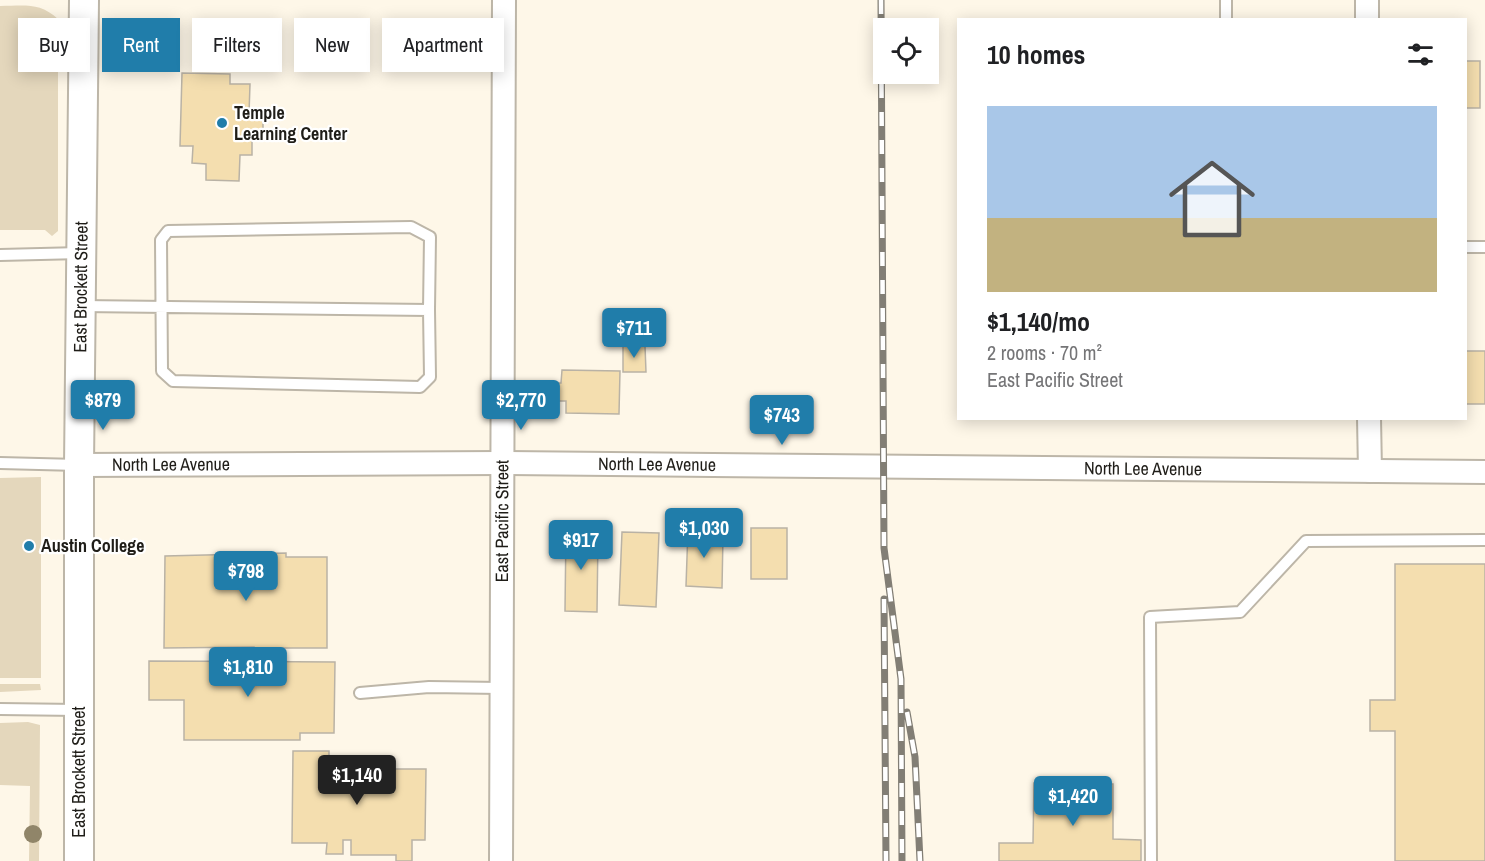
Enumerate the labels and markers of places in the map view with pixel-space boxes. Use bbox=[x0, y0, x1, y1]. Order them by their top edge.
place label: Temple Learning Center bbox=[234, 100, 347, 146]
marker: Temple Learning Center bbox=[215, 116, 229, 130]
pin: $711 bbox=[598, 308, 670, 359]
pin: $879 bbox=[67, 380, 139, 431]
pin: $2,770 bbox=[472, 380, 570, 431]
pin: $743 bbox=[746, 395, 818, 446]
pin: $1,030 bbox=[655, 508, 753, 559]
pin: $917 bbox=[545, 520, 617, 571]
place label: Austin College bbox=[41, 533, 144, 558]
marker: Austin College bbox=[22, 539, 36, 553]
pin: $798 bbox=[210, 551, 282, 602]
pin: $1,810 bbox=[199, 647, 297, 698]
pin: $1,140 bbox=[308, 755, 406, 806]
pin: $1,420 bbox=[1024, 776, 1122, 827]

